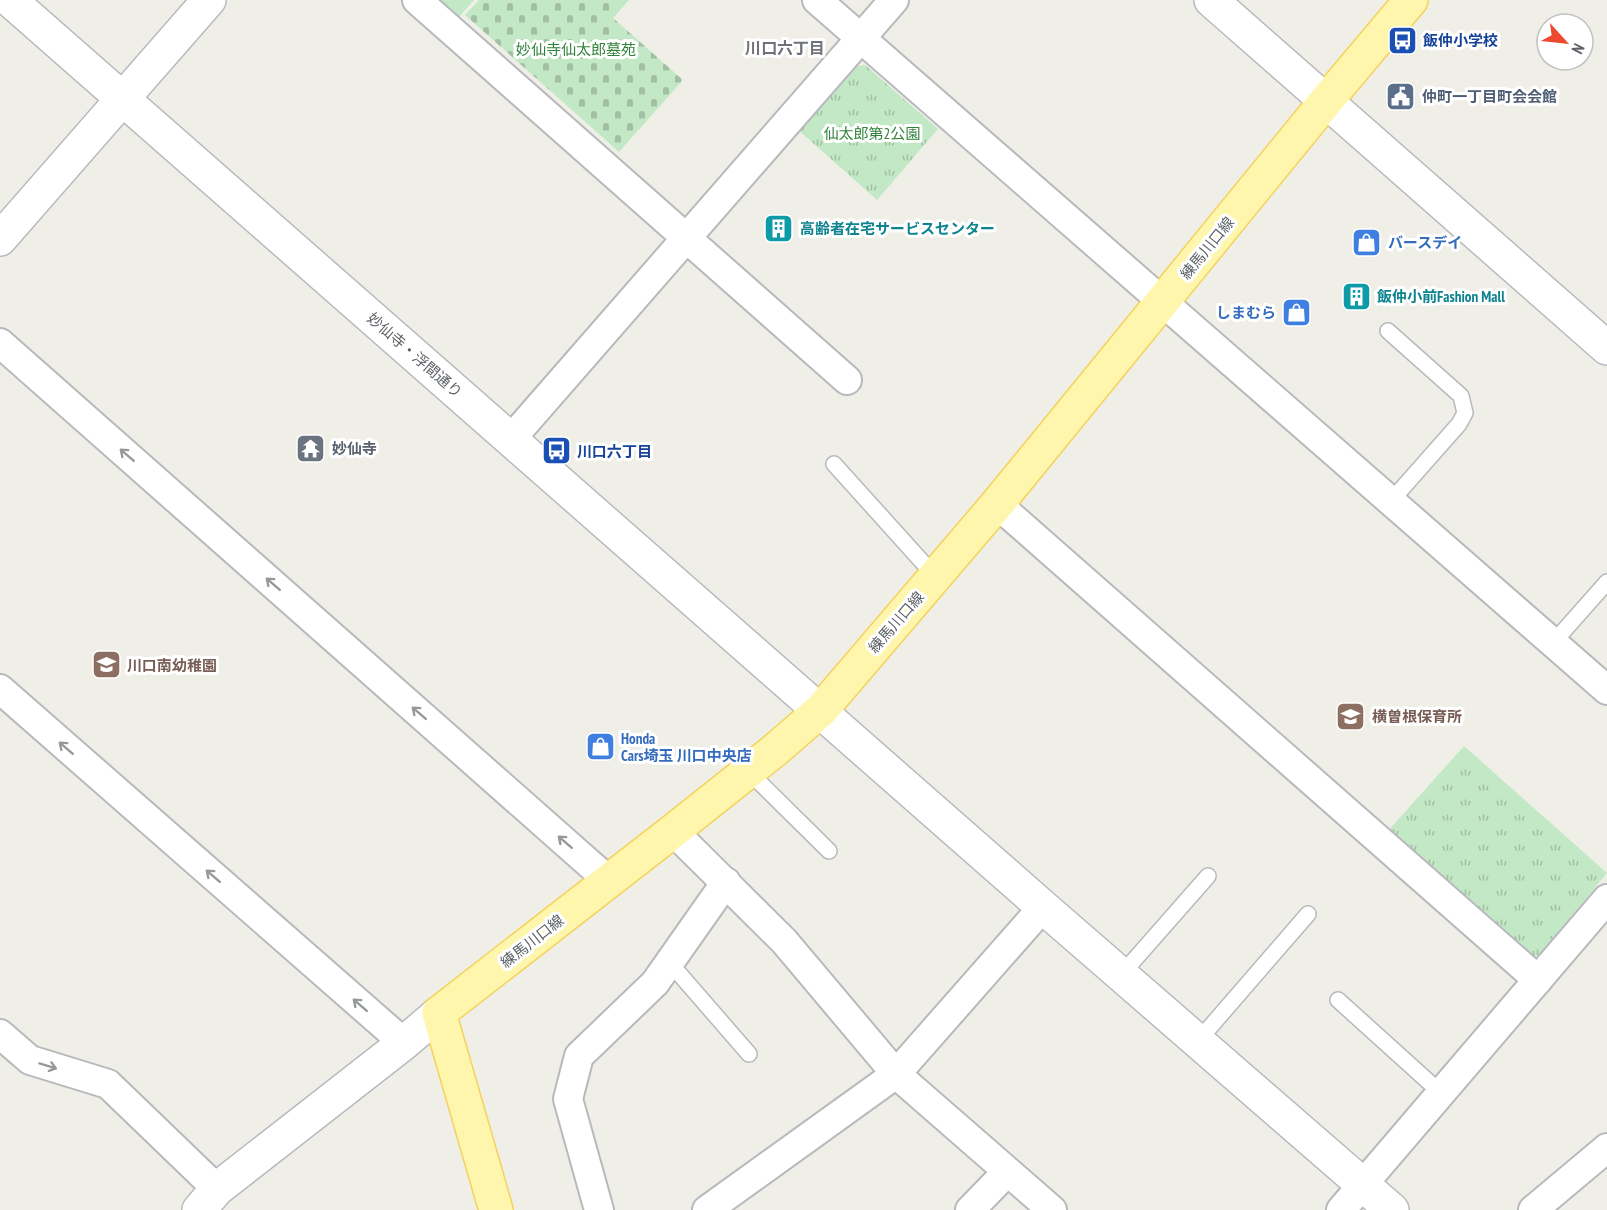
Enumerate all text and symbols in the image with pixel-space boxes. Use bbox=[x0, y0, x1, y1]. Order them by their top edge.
north arrow bbox=[1535, 12, 1595, 72]
bus stop icon: 飯仲小学校 bbox=[1386, 24, 1418, 56]
place label: 飯仲小学校 bbox=[1423, 31, 1498, 50]
district label: 川口六丁目 bbox=[745, 38, 825, 58]
park label: 妙仙寺仙太郎墓苑 bbox=[516, 40, 636, 59]
text: N bbox=[1567, 40, 1589, 57]
public building icon: 仲町一丁目町会会館 bbox=[1385, 80, 1417, 112]
place label: 仲町一丁目町会会館 bbox=[1422, 87, 1557, 106]
park label: 仙太郎第2公園 bbox=[824, 124, 920, 143]
building icon: 高齢者在宅サービスセンター bbox=[763, 212, 795, 244]
street label: 練馬川口線 bbox=[1176, 213, 1238, 283]
place label: 高齢者在宅サービスセンター bbox=[800, 219, 995, 238]
shop icon: バースデイ bbox=[1351, 226, 1383, 258]
place label: バースデイ bbox=[1388, 233, 1462, 252]
building icon: 飯仲小前Fashion Mall bbox=[1340, 280, 1372, 312]
place label: 飯仲小前Fashion Mall bbox=[1377, 287, 1505, 306]
shop icon: しまむら bbox=[1281, 296, 1313, 328]
place label: しまむら bbox=[1216, 303, 1276, 322]
street label: 妙仙寺・浮間通り bbox=[363, 308, 467, 402]
temple icon: 妙仙寺 bbox=[295, 432, 327, 464]
bus stop icon: 川口六丁目 bbox=[540, 435, 572, 467]
place label: 妙仙寺 bbox=[332, 439, 377, 458]
place label: 川口六丁目 bbox=[577, 442, 652, 461]
one-way arrow bbox=[119, 448, 134, 462]
one-way arrow bbox=[266, 577, 281, 591]
street label: 練馬川口線 bbox=[864, 587, 928, 657]
school or university icon: 川口南幼稚園 bbox=[90, 649, 122, 681]
place label: 川口南幼稚園 bbox=[127, 656, 217, 675]
school or university icon: 横曽根保育所 bbox=[1335, 700, 1367, 732]
one-way arrow bbox=[412, 706, 427, 720]
place label: 横曽根保育所 bbox=[1372, 707, 1462, 726]
place label: Honda Cars埼玉 川口中央店 bbox=[621, 729, 752, 765]
shop icon: Honda Cars埼玉 川口中央店 bbox=[584, 731, 616, 763]
one-way arrow bbox=[59, 741, 74, 755]
one-way arrow bbox=[558, 835, 573, 849]
one-way arrow bbox=[206, 869, 221, 883]
street label: 練馬川口線 bbox=[497, 910, 567, 972]
one-way arrow bbox=[353, 998, 368, 1012]
one-way arrow bbox=[38, 1061, 57, 1072]

